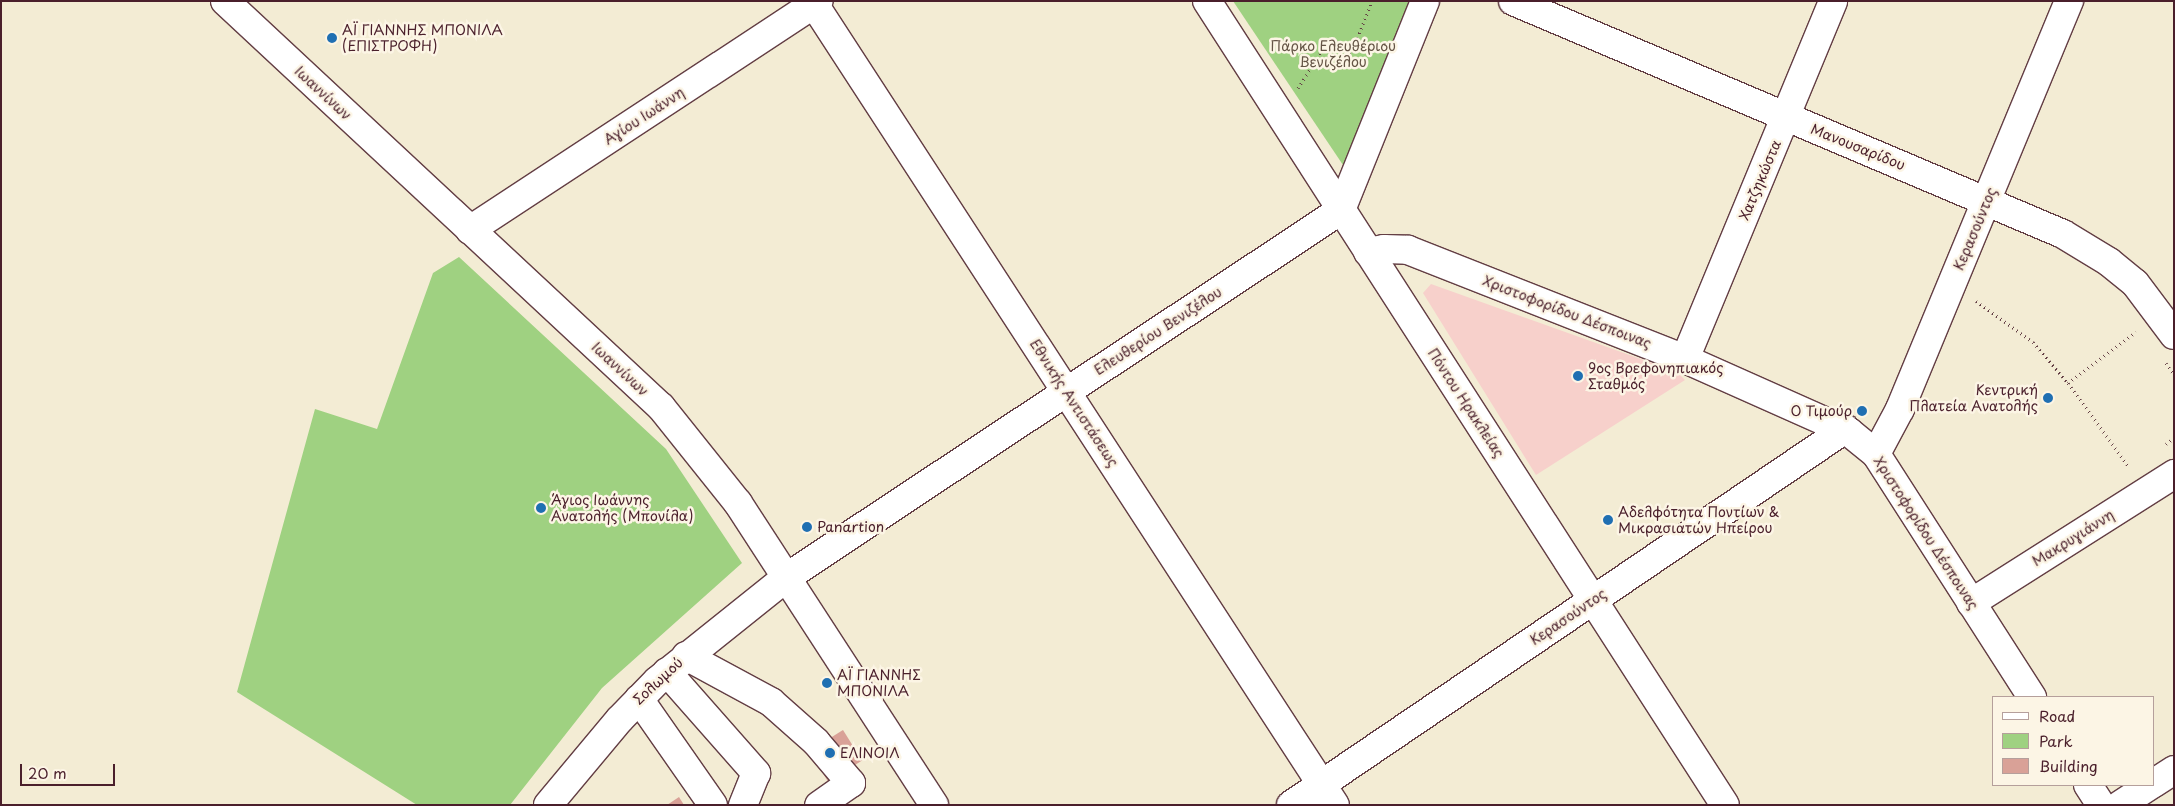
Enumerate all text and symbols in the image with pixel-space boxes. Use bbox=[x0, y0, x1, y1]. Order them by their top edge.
place label: ΑΪ ΓΙΑΝΝΗΣ ΜΠΟΝΙΛΑ (ΕΠΙΣΤΡΟΦΗ) bbox=[342, 22, 503, 54]
marker: ΑΪ ΓΙΑΝΝΗΣ ΜΠΟΝΙΛΑ (ΕΠΙΣΤΡΟΦΗ) bbox=[326, 32, 338, 44]
park label: Πάρκο Ελευθέριου Βενιζέλου bbox=[1270, 38, 1396, 70]
street label: Ιωαννίνων bbox=[291, 63, 355, 123]
street label: Αγίου Ιωάννη bbox=[601, 84, 687, 148]
street label: Μανουσαρίδου bbox=[1808, 120, 1908, 174]
street label: Χατζηκώστα bbox=[1736, 137, 1784, 223]
street label: Κερασούντος bbox=[1950, 185, 2000, 273]
street label: Χριστοφορίδου Δέσποινας bbox=[1480, 272, 1654, 352]
street label: Ελευθερίου Βενιζέλου bbox=[1091, 283, 1225, 379]
street label: Εθνικής Αντιστάσεως bbox=[1026, 336, 1122, 470]
street label: Ιωαννίνων bbox=[588, 339, 652, 399]
street label: Πόντου Ηρακλείας bbox=[1424, 345, 1508, 461]
place label: 9ος Βρεφονηπιακός Σταθμός bbox=[1588, 360, 1724, 392]
marker: 9ος Βρεφονηπιακός Σταθμός bbox=[1572, 370, 1584, 382]
place label: Κεντρική Πλατεία Ανατολής bbox=[1909, 382, 2038, 414]
marker: Κεντρική Πλατεία Ανατολής bbox=[2042, 392, 2054, 404]
place label: Ο Τιμούρ bbox=[1789, 403, 1852, 419]
marker: Ο Τιμούρ bbox=[1856, 405, 1868, 417]
street label: Χριστοφορίδου Δέσποινας bbox=[1870, 453, 1982, 613]
place label: Άγιος Ιωάννης Ανατολής (Μπονίλα) bbox=[551, 492, 693, 524]
marker: Άγιος Ιωάννης Ανατολής (Μπονίλα) bbox=[535, 502, 547, 514]
place label: Αδελφότητα Ποντίων & Μικρασιατών Ηπείρου bbox=[1618, 504, 1780, 536]
street label: Μακρυγιάννη bbox=[2029, 506, 2117, 570]
marker: Αδελφότητα Ποντίων & Μικρασιατών Ηπείρου bbox=[1602, 514, 1614, 526]
place label: Panartion bbox=[817, 519, 884, 535]
marker: Panartion bbox=[801, 521, 813, 533]
street label: Κερασούντος bbox=[1527, 585, 1609, 649]
street label: Σολωμού bbox=[630, 654, 686, 708]
place label: ΑΪ ΓΙΑΝΝΗΣ ΜΠΟΝΙΛΑ bbox=[837, 667, 921, 700]
marker: ΑΪ ΓΙΑΝΝΗΣ ΜΠΟΝΙΛΑ bbox=[821, 677, 833, 689]
legend bbox=[1992, 696, 2155, 786]
text: Road bbox=[2039, 704, 2075, 727]
text: Park bbox=[2039, 729, 2073, 752]
place label: ΕΛΙΝΟΙΛ bbox=[840, 745, 900, 761]
marker: ΕΛΙΝΟΙΛ bbox=[824, 747, 836, 759]
scale bar bbox=[22, 754, 118, 786]
text: Building bbox=[2039, 754, 2098, 777]
text: 20 m bbox=[28, 761, 67, 784]

